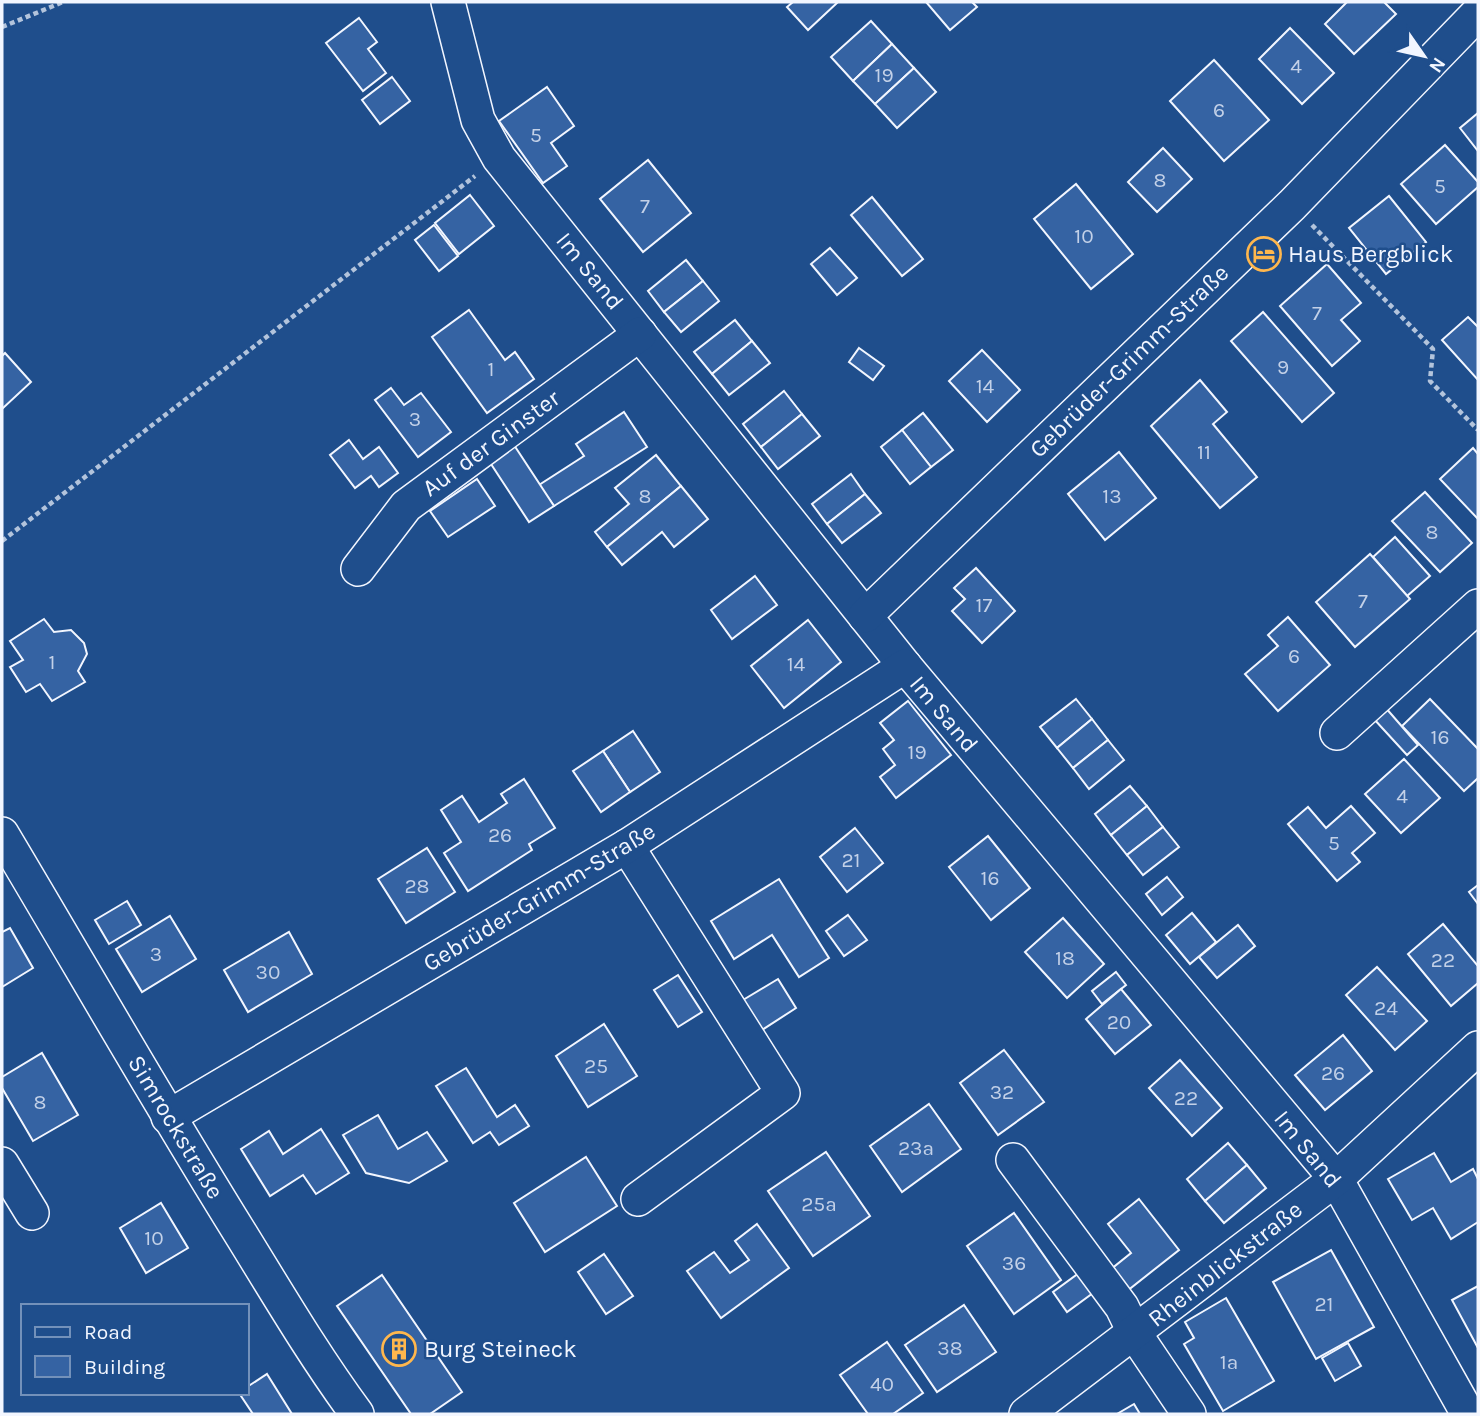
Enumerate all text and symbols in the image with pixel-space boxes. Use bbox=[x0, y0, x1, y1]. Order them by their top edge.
north arrow bbox=[1389, 21, 1459, 91]
text: N bbox=[1424, 53, 1450, 77]
house number: 4 bbox=[1290, 54, 1302, 78]
house number: 19 bbox=[874, 63, 894, 87]
house number: 6 bbox=[1213, 98, 1225, 122]
house number: 5 bbox=[530, 123, 542, 147]
house number: 8 bbox=[1154, 168, 1166, 192]
house number: 5 bbox=[1434, 174, 1446, 198]
house number: 7 bbox=[640, 194, 650, 218]
house number: 10 bbox=[1074, 224, 1094, 248]
street label: Im Sand bbox=[550, 227, 630, 315]
hotel icon: Haus Bergblick bbox=[1245, 235, 1283, 273]
place label: Haus Bergblick bbox=[1288, 240, 1453, 268]
street label: Gebrüder-Grimm-Straße bbox=[1024, 259, 1234, 463]
house number: 7 bbox=[1312, 301, 1322, 325]
house number: 9 bbox=[1277, 355, 1289, 379]
house number: 1 bbox=[488, 357, 494, 381]
house number: 14 bbox=[976, 374, 995, 398]
street label: Auf der Ginster bbox=[417, 384, 565, 502]
house number: 3 bbox=[409, 407, 421, 431]
house number: 11 bbox=[1197, 440, 1211, 464]
house number: 8 bbox=[639, 484, 651, 508]
house number: 13 bbox=[1102, 484, 1122, 508]
house number: 8 bbox=[1426, 520, 1438, 544]
house number: 7 bbox=[1358, 589, 1368, 613]
house number: 17 bbox=[976, 593, 993, 617]
house number: 6 bbox=[1288, 644, 1300, 668]
house number: 1 bbox=[49, 650, 55, 674]
house number: 14 bbox=[787, 652, 806, 676]
street label: Im Sand bbox=[904, 670, 984, 758]
house number: 16 bbox=[1431, 725, 1449, 749]
house number: 19 bbox=[907, 740, 927, 764]
house number: 4 bbox=[1396, 784, 1408, 808]
street label: Gebrüder-Grimm-Straße bbox=[418, 817, 660, 977]
house number: 26 bbox=[488, 823, 512, 847]
house number: 5 bbox=[1328, 831, 1340, 855]
house number: 21 bbox=[841, 848, 861, 872]
house number: 16 bbox=[981, 866, 999, 890]
house number: 28 bbox=[404, 874, 430, 898]
house number: 3 bbox=[150, 942, 162, 966]
house number: 18 bbox=[1055, 946, 1075, 970]
house number: 22 bbox=[1431, 948, 1455, 972]
house number: 30 bbox=[256, 960, 280, 984]
house number: 24 bbox=[1374, 996, 1398, 1020]
house number: 20 bbox=[1107, 1010, 1131, 1034]
street label: Simrockstraße bbox=[122, 1050, 230, 1204]
house number: 25 bbox=[584, 1054, 608, 1078]
house number: 26 bbox=[1321, 1061, 1345, 1085]
house number: 32 bbox=[990, 1080, 1014, 1104]
house number: 22 bbox=[1174, 1086, 1198, 1110]
house number: 8 bbox=[34, 1090, 46, 1114]
street label: Im Sand bbox=[1268, 1105, 1348, 1193]
house number: 23a bbox=[898, 1136, 934, 1160]
house number: 25a bbox=[801, 1192, 837, 1216]
street label: Rheinblickstraße bbox=[1142, 1195, 1308, 1333]
house number: 10 bbox=[144, 1226, 164, 1250]
house number: 36 bbox=[1002, 1251, 1026, 1275]
house number: 21 bbox=[1314, 1292, 1334, 1316]
legend bbox=[21, 1304, 248, 1395]
text: Road bbox=[84, 1320, 132, 1344]
building icon: Burg Steineck bbox=[380, 1330, 418, 1368]
place label: Burg Steineck bbox=[424, 1335, 577, 1363]
house number: 38 bbox=[937, 1336, 963, 1360]
house number: 1a bbox=[1220, 1350, 1238, 1374]
text: Building bbox=[84, 1355, 165, 1379]
house number: 40 bbox=[870, 1372, 894, 1396]

